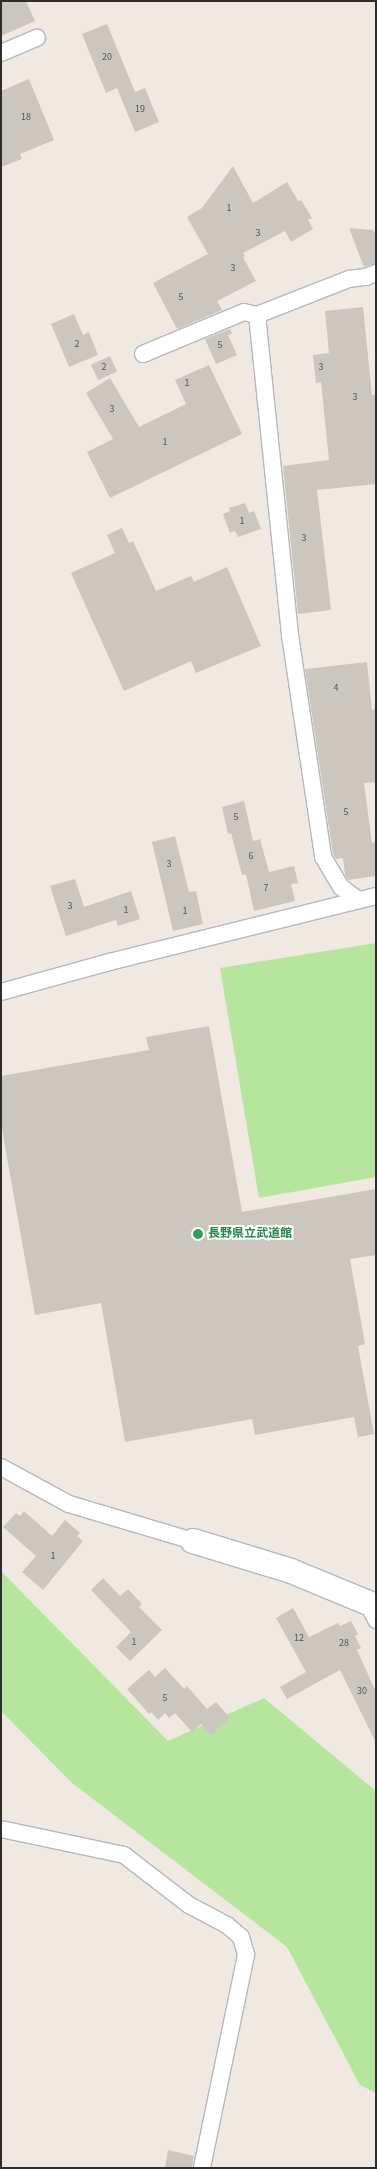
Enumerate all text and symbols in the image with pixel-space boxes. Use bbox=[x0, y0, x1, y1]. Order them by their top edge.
house number: 20 bbox=[102, 52, 112, 64]
house number: 19 bbox=[135, 104, 145, 116]
house number: 18 bbox=[21, 112, 31, 124]
house number: 1 bbox=[227, 203, 231, 215]
house number: 3 bbox=[256, 228, 260, 240]
house number: 3 bbox=[231, 263, 235, 275]
house number: 5 bbox=[179, 292, 183, 304]
house number: 2 bbox=[75, 339, 79, 351]
house number: 5 bbox=[218, 340, 222, 352]
house number: 2 bbox=[102, 362, 106, 374]
house number: 3 bbox=[319, 362, 323, 374]
house number: 1 bbox=[185, 378, 189, 390]
house number: 3 bbox=[353, 392, 357, 404]
house number: 3 bbox=[110, 404, 114, 416]
house number: 1 bbox=[163, 437, 167, 449]
house number: 1 bbox=[240, 516, 244, 528]
house number: 3 bbox=[302, 533, 306, 545]
house number: 4 bbox=[334, 683, 338, 695]
house number: 5 bbox=[344, 807, 348, 819]
house number: 5 bbox=[234, 812, 238, 824]
house number: 6 bbox=[249, 851, 253, 863]
house number: 3 bbox=[167, 859, 171, 871]
house number: 7 bbox=[264, 883, 268, 895]
house number: 3 bbox=[68, 901, 72, 913]
house number: 1 bbox=[124, 905, 128, 917]
house number: 1 bbox=[183, 906, 187, 918]
place label: 長野県立武道館 bbox=[208, 1227, 292, 1241]
marker: 長野県立武道館 bbox=[192, 1228, 204, 1240]
house number: 1 bbox=[51, 1551, 55, 1563]
house number: 12 bbox=[294, 1633, 304, 1645]
house number: 1 bbox=[132, 1637, 136, 1649]
house number: 28 bbox=[339, 1638, 349, 1650]
house number: 30 bbox=[357, 1686, 367, 1698]
house number: 5 bbox=[163, 1693, 167, 1705]

